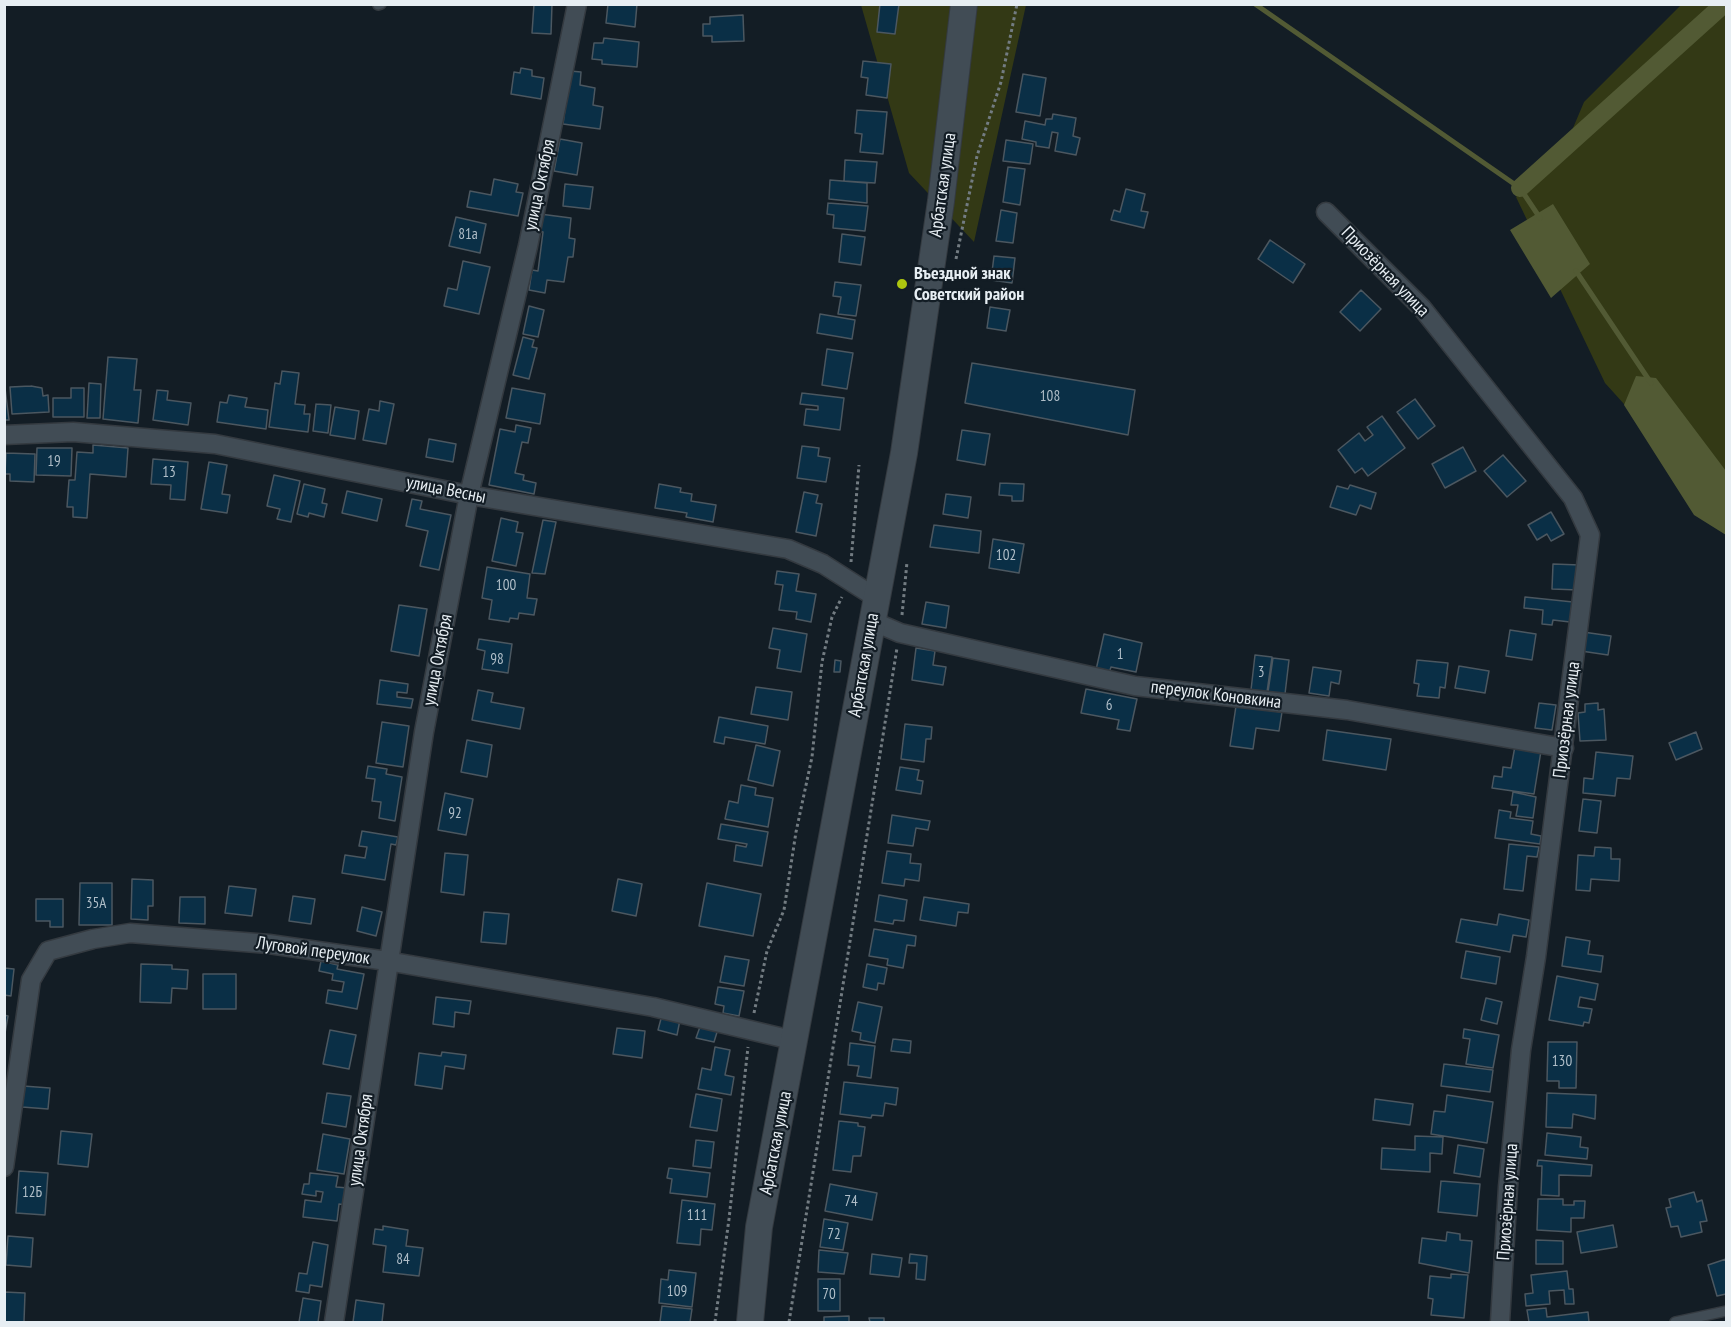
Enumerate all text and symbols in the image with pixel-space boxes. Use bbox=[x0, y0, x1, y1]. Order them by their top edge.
street label: Арбатская улица bbox=[925, 131, 961, 239]
street label: улица Октября bbox=[520, 137, 560, 233]
street label: Приозёрная улица bbox=[1336, 222, 1434, 322]
house number: 81а bbox=[458, 226, 478, 244]
place label: Въездной знак Советский район bbox=[914, 263, 1024, 306]
marker: Въездной знак Советский район bbox=[895, 277, 909, 291]
house number: 108 bbox=[1040, 388, 1060, 406]
house number: 19 bbox=[47, 453, 61, 471]
house number: 13 bbox=[162, 464, 176, 482]
street label: улица Весны bbox=[404, 472, 488, 508]
house number: 102 bbox=[996, 547, 1016, 565]
house number: 100 bbox=[496, 577, 516, 595]
street label: Арбатская улица bbox=[844, 611, 884, 719]
street label: улица Октября bbox=[419, 612, 457, 708]
house number: 1 bbox=[1117, 646, 1123, 664]
house number: 98 bbox=[490, 651, 504, 669]
street label: Приозёрная улица bbox=[1549, 660, 1585, 780]
house number: 3 bbox=[1258, 664, 1264, 682]
street label: переулок Коновкина bbox=[1150, 676, 1282, 714]
house number: 6 bbox=[1106, 697, 1112, 715]
house number: 92 bbox=[448, 805, 462, 823]
house number: 35А bbox=[86, 895, 106, 913]
street label: Луговой переулок bbox=[255, 932, 371, 970]
house number: 130 bbox=[1552, 1053, 1572, 1071]
street label: Арбатская улица bbox=[755, 1089, 797, 1197]
street label: улица Октября bbox=[344, 1093, 378, 1187]
street label: Приозёрная улица bbox=[1493, 1143, 1523, 1261]
house number: 12Б bbox=[22, 1184, 42, 1202]
house number: 74 bbox=[844, 1193, 858, 1211]
house number: 111 bbox=[687, 1207, 707, 1225]
house number: 72 bbox=[827, 1226, 841, 1244]
house number: 84 bbox=[396, 1251, 410, 1269]
house number: 109 bbox=[667, 1283, 687, 1301]
house number: 70 bbox=[822, 1286, 836, 1304]

